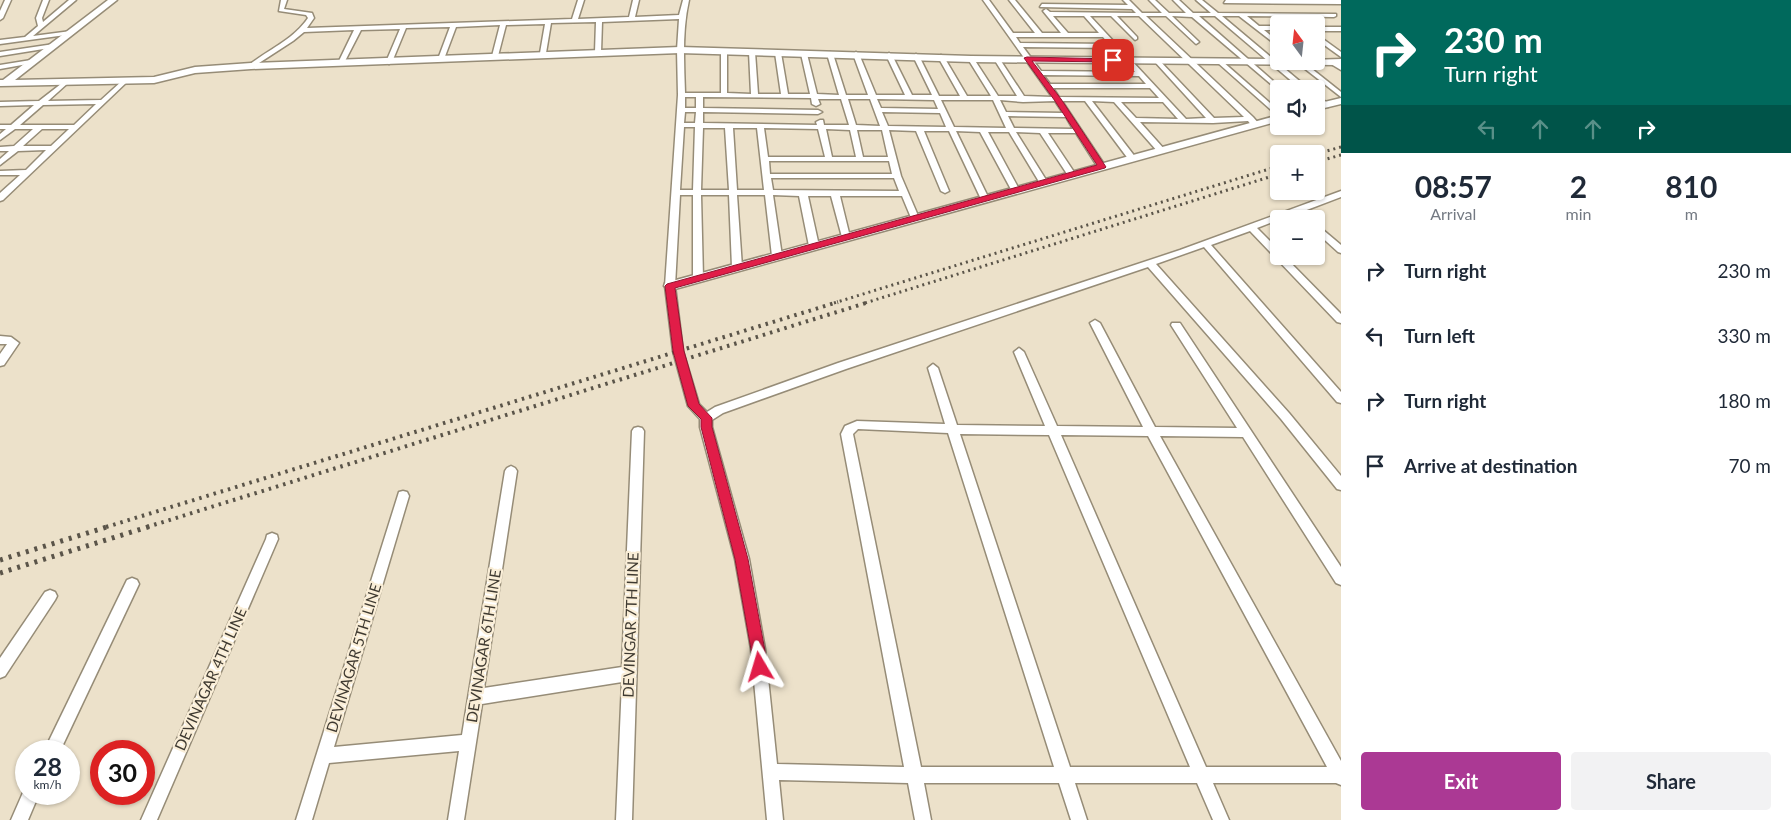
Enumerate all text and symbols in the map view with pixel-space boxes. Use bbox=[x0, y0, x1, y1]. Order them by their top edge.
north arrow bbox=[1270, 15, 1325, 70]
map controls bbox=[1270, 15, 1325, 265]
text: 230 m bbox=[1444, 18, 1543, 60]
icon: right bbox=[1361, 20, 1426, 85]
pin bbox=[1092, 39, 1134, 81]
icon: arrive bbox=[1099, 46, 1127, 74]
text: Turn right bbox=[1444, 60, 1538, 87]
button: sound bbox=[1270, 80, 1325, 135]
icon: left bbox=[1473, 115, 1501, 143]
icon: ahead bbox=[1526, 115, 1554, 143]
icon: ahead bbox=[1579, 115, 1607, 143]
icon: right bbox=[1632, 115, 1660, 143]
button: + bbox=[1270, 145, 1325, 200]
text: 08:57 bbox=[1415, 168, 1492, 204]
text: 2 bbox=[1570, 168, 1587, 204]
text: 810 bbox=[1665, 168, 1717, 204]
text: Arrival bbox=[1430, 204, 1476, 223]
text: min bbox=[1566, 204, 1592, 223]
text: m bbox=[1685, 204, 1698, 223]
button: − bbox=[1270, 210, 1325, 265]
icon: right bbox=[1361, 257, 1389, 285]
text: Turn right bbox=[1404, 259, 1486, 282]
text: 230 m bbox=[1717, 259, 1771, 282]
icon: left bbox=[1361, 322, 1389, 350]
text: Turn left bbox=[1404, 324, 1475, 347]
text: 330 m bbox=[1717, 324, 1771, 347]
icon: right bbox=[1361, 387, 1389, 415]
text: Turn right bbox=[1404, 389, 1486, 412]
text: 180 m bbox=[1717, 389, 1771, 412]
icon: arrive bbox=[1361, 452, 1389, 480]
text: Arrive at destination bbox=[1404, 454, 1577, 477]
text: 70 m bbox=[1728, 454, 1771, 477]
street label: DEVINGAR 7TH LINE bbox=[618, 552, 642, 698]
street label: DEVINAGAR 6TH LINE bbox=[462, 568, 504, 724]
street label: DEVINAGAR 5TH LINE bbox=[322, 581, 384, 734]
street label: DEVINAGAR 4TH LINE bbox=[170, 604, 250, 753]
position arrow bbox=[733, 640, 785, 692]
speed limit sign: 30 bbox=[90, 740, 155, 805]
text: 28 bbox=[33, 751, 62, 781]
button: Exit bbox=[1361, 752, 1561, 810]
button: Share bbox=[1571, 752, 1771, 810]
text: km/h bbox=[33, 777, 62, 792]

